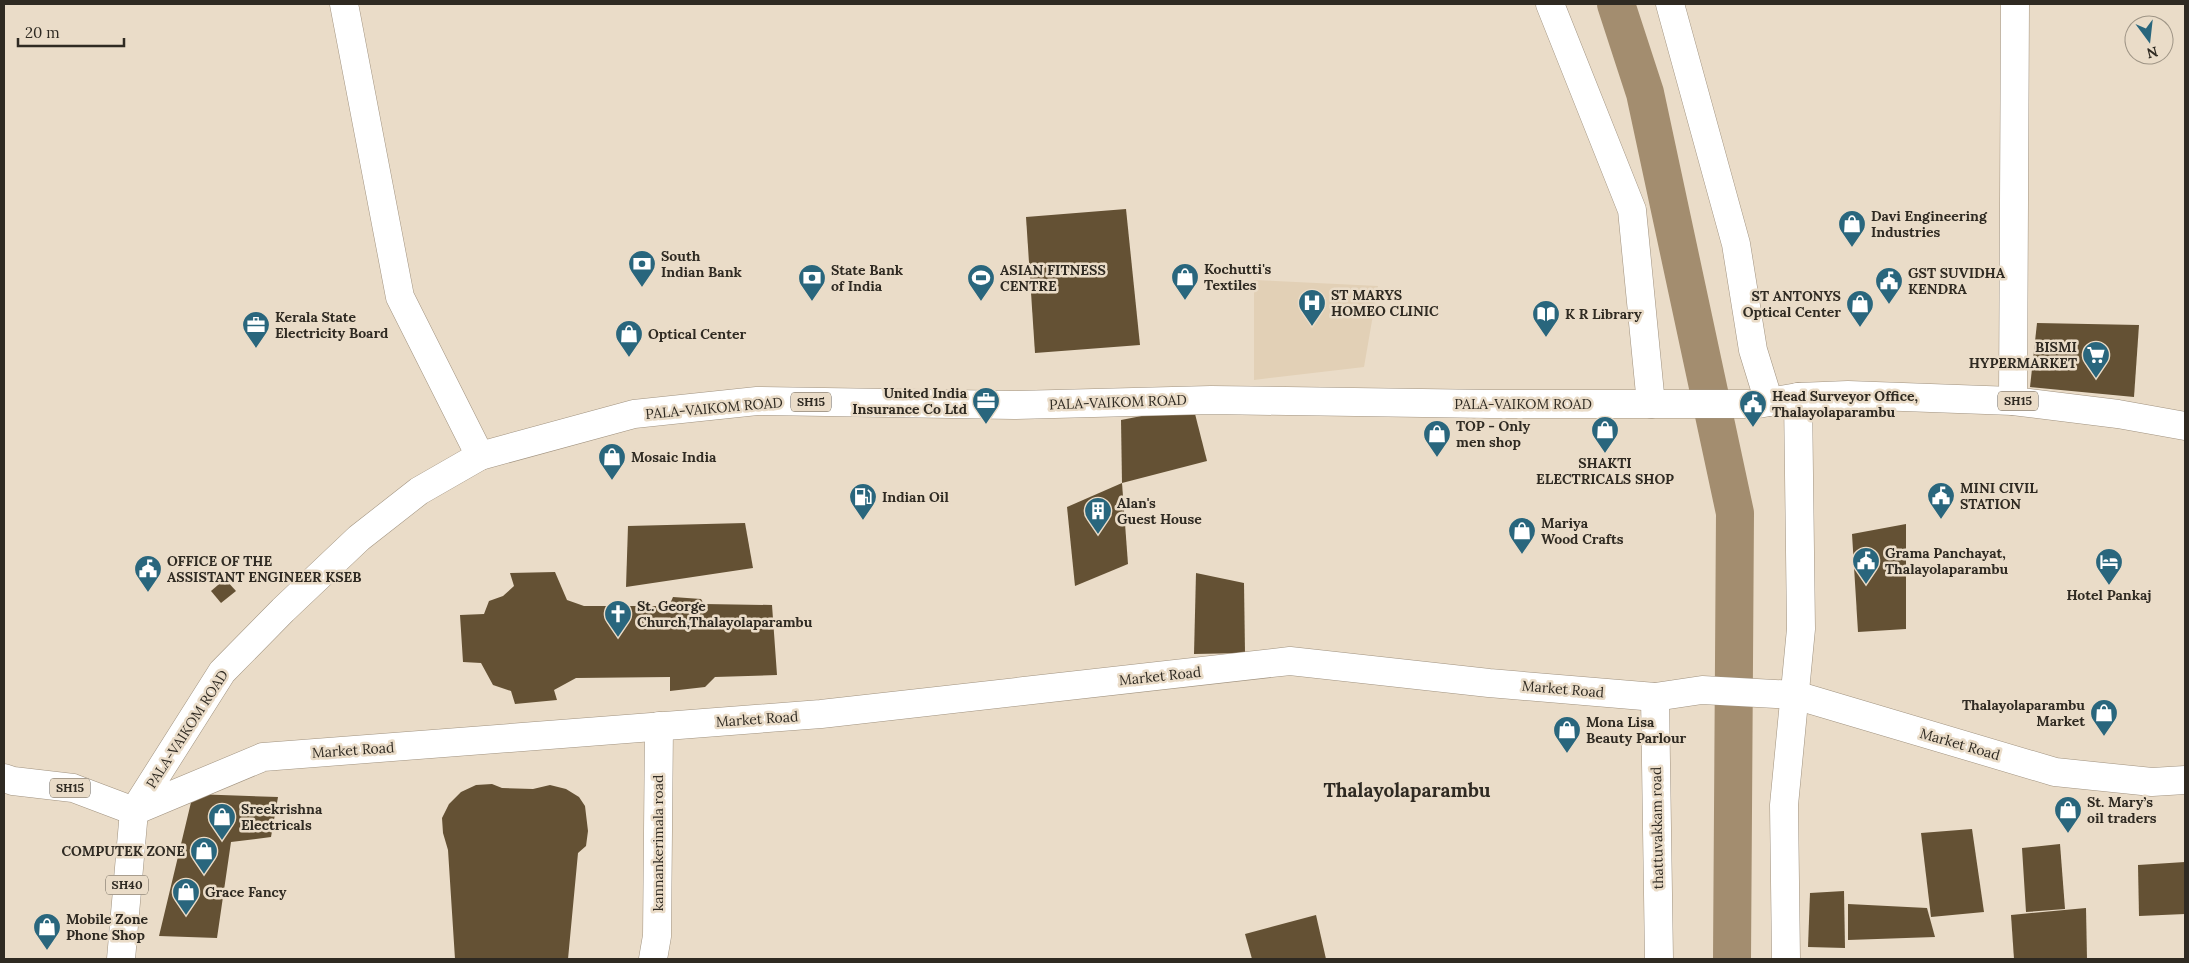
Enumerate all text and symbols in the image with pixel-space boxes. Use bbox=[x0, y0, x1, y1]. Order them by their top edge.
scale bar bbox=[18, 15, 124, 47]
north arrow bbox=[2124, 15, 2174, 65]
text: 20 m bbox=[25, 23, 60, 42]
text: N bbox=[2145, 42, 2160, 63]
place label: Davi Engineering Industries bbox=[1871, 207, 1988, 241]
shop icon: Davi Engineering Industries bbox=[1837, 209, 1867, 248]
place label: South Indian Bank bbox=[661, 247, 743, 281]
bank icon: South Indian Bank bbox=[627, 249, 657, 288]
place label: Kochutti's Textiles bbox=[1204, 260, 1272, 294]
place label: State Bank of India bbox=[831, 261, 904, 295]
place label: ASIAN FITNESS CENTRE bbox=[1000, 261, 1106, 295]
shop icon: Kochutti's Textiles bbox=[1170, 262, 1200, 301]
bank icon: State Bank of India bbox=[797, 263, 827, 302]
sports icon: ASIAN FITNESS CENTRE bbox=[966, 263, 996, 302]
place label: GST SUVIDHA KENDRA bbox=[1908, 264, 2006, 298]
public building icon: GST SUVIDHA KENDRA bbox=[1874, 266, 1904, 305]
place label: ST MARYS HOMEO CLINIC bbox=[1331, 286, 1439, 320]
place label: ST ANTONYS Optical Center bbox=[1743, 287, 1841, 321]
hospital icon: ST MARYS HOMEO CLINIC bbox=[1297, 288, 1327, 327]
shop icon: ST ANTONYS Optical Center bbox=[1845, 289, 1875, 328]
library icon: K R Library bbox=[1531, 299, 1561, 338]
place label: K R Library bbox=[1565, 305, 1642, 323]
place label: Kerala State Electricity Board bbox=[275, 308, 388, 342]
office icon: Kerala State Electricity Board bbox=[241, 310, 271, 349]
shop icon: Optical Center bbox=[614, 319, 644, 358]
place label: Optical Center bbox=[648, 325, 747, 343]
place label: BISMI HYPERMARKET bbox=[1969, 338, 2077, 372]
supermarket icon: BISMI HYPERMARKET bbox=[2081, 340, 2111, 379]
place label: United India Insurance Co Ltd bbox=[852, 384, 968, 418]
office icon: United India Insurance Co Ltd bbox=[971, 386, 1001, 425]
place label: Head Surveyor Office, Thalayolaparambu bbox=[1772, 387, 1918, 421]
public building icon: Head Surveyor Office, Thalayolaparambu bbox=[1738, 389, 1768, 428]
street label: PALA-VAIKOM ROAD bbox=[1049, 391, 1187, 413]
road number: SH15 bbox=[791, 392, 831, 412]
road number: SH15 bbox=[1998, 392, 2038, 411]
street label: PALA-VAIKOM ROAD bbox=[645, 393, 783, 423]
street label: PALA-VAIKOM ROAD bbox=[1454, 395, 1592, 413]
shop icon: SHAKTI ELECTRICALS SHOP bbox=[1590, 415, 1620, 454]
place label: TOP - Only men shop bbox=[1456, 417, 1531, 451]
shop icon: TOP - Only men shop bbox=[1422, 419, 1452, 458]
shop icon: Mosaic India bbox=[597, 442, 627, 481]
place label: Mosaic India bbox=[631, 448, 717, 466]
place label: SHAKTI ELECTRICALS SHOP bbox=[1536, 454, 1674, 488]
place label: MINI CIVIL STATION bbox=[1960, 479, 2038, 513]
public building icon: MINI CIVIL STATION bbox=[1926, 481, 1956, 520]
fuel station icon: Indian Oil bbox=[848, 482, 878, 521]
place label: Indian Oil bbox=[882, 488, 949, 506]
place label: Alan's Guest House bbox=[1117, 494, 1202, 528]
building icon: Alan's Guest House bbox=[1083, 496, 1113, 535]
place label: Mariya Wood Crafts bbox=[1541, 514, 1624, 548]
shop icon: Mariya Wood Crafts bbox=[1507, 516, 1537, 555]
place label: Grama Panchayat, Thalayolaparambu bbox=[1885, 544, 2008, 578]
public building icon: Grama Panchayat, Thalayolaparambu bbox=[1851, 546, 1881, 585]
hotel icon: Hotel Pankaj bbox=[2094, 547, 2124, 586]
place label: OFFICE OF THE ASSISTANT ENGINEER KSEB bbox=[167, 552, 362, 586]
public building icon: OFFICE OF THE ASSISTANT ENGINEER KSEB bbox=[133, 554, 163, 593]
place label: Hotel Pankaj bbox=[2066, 586, 2152, 604]
place label: St. George Church,Thalayolaparambu bbox=[637, 597, 813, 631]
church icon: St. George Church,Thalayolaparambu bbox=[603, 599, 633, 638]
street label: Market Road bbox=[1118, 663, 1202, 689]
street label: PALA-VAIKOM ROAD bbox=[142, 666, 232, 792]
street label: Market Road bbox=[1521, 676, 1605, 702]
place label: Thalayolaparambu Market bbox=[1962, 696, 2085, 730]
shop icon: Thalayolaparambu Market bbox=[2089, 698, 2119, 737]
street label: Market Road bbox=[715, 707, 799, 731]
place label: Mona Lisa Beauty Parlour bbox=[1586, 713, 1687, 747]
shop icon: Mona Lisa Beauty Parlour bbox=[1552, 715, 1582, 754]
street label: Market Road bbox=[1918, 724, 2002, 764]
street label: Market Road bbox=[311, 738, 395, 762]
street label: thattuvakkam road bbox=[1647, 767, 1667, 889]
street label: kannankerimala road bbox=[649, 775, 667, 911]
road number: SH15 bbox=[50, 778, 90, 798]
district label: Thalayolaparambu bbox=[1323, 778, 1491, 802]
place label: St. Mary’s oil traders bbox=[2087, 793, 2157, 827]
shop icon: St. Mary’s oil traders bbox=[2053, 795, 2083, 834]
place label: Sreekrishna Electricals bbox=[241, 800, 323, 834]
shop icon: Sreekrishna Electricals bbox=[207, 802, 237, 841]
shop icon: COMPUTEK ZONE bbox=[189, 836, 219, 875]
place label: COMPUTEK ZONE bbox=[61, 842, 185, 860]
road number: SH40 bbox=[106, 876, 148, 894]
shop icon: Grace Fancy bbox=[171, 877, 201, 916]
place label: Grace Fancy bbox=[205, 883, 287, 901]
place label: Mobile Zone Phone Shop bbox=[66, 910, 149, 944]
shop icon: Mobile Zone Phone Shop bbox=[32, 912, 62, 951]

